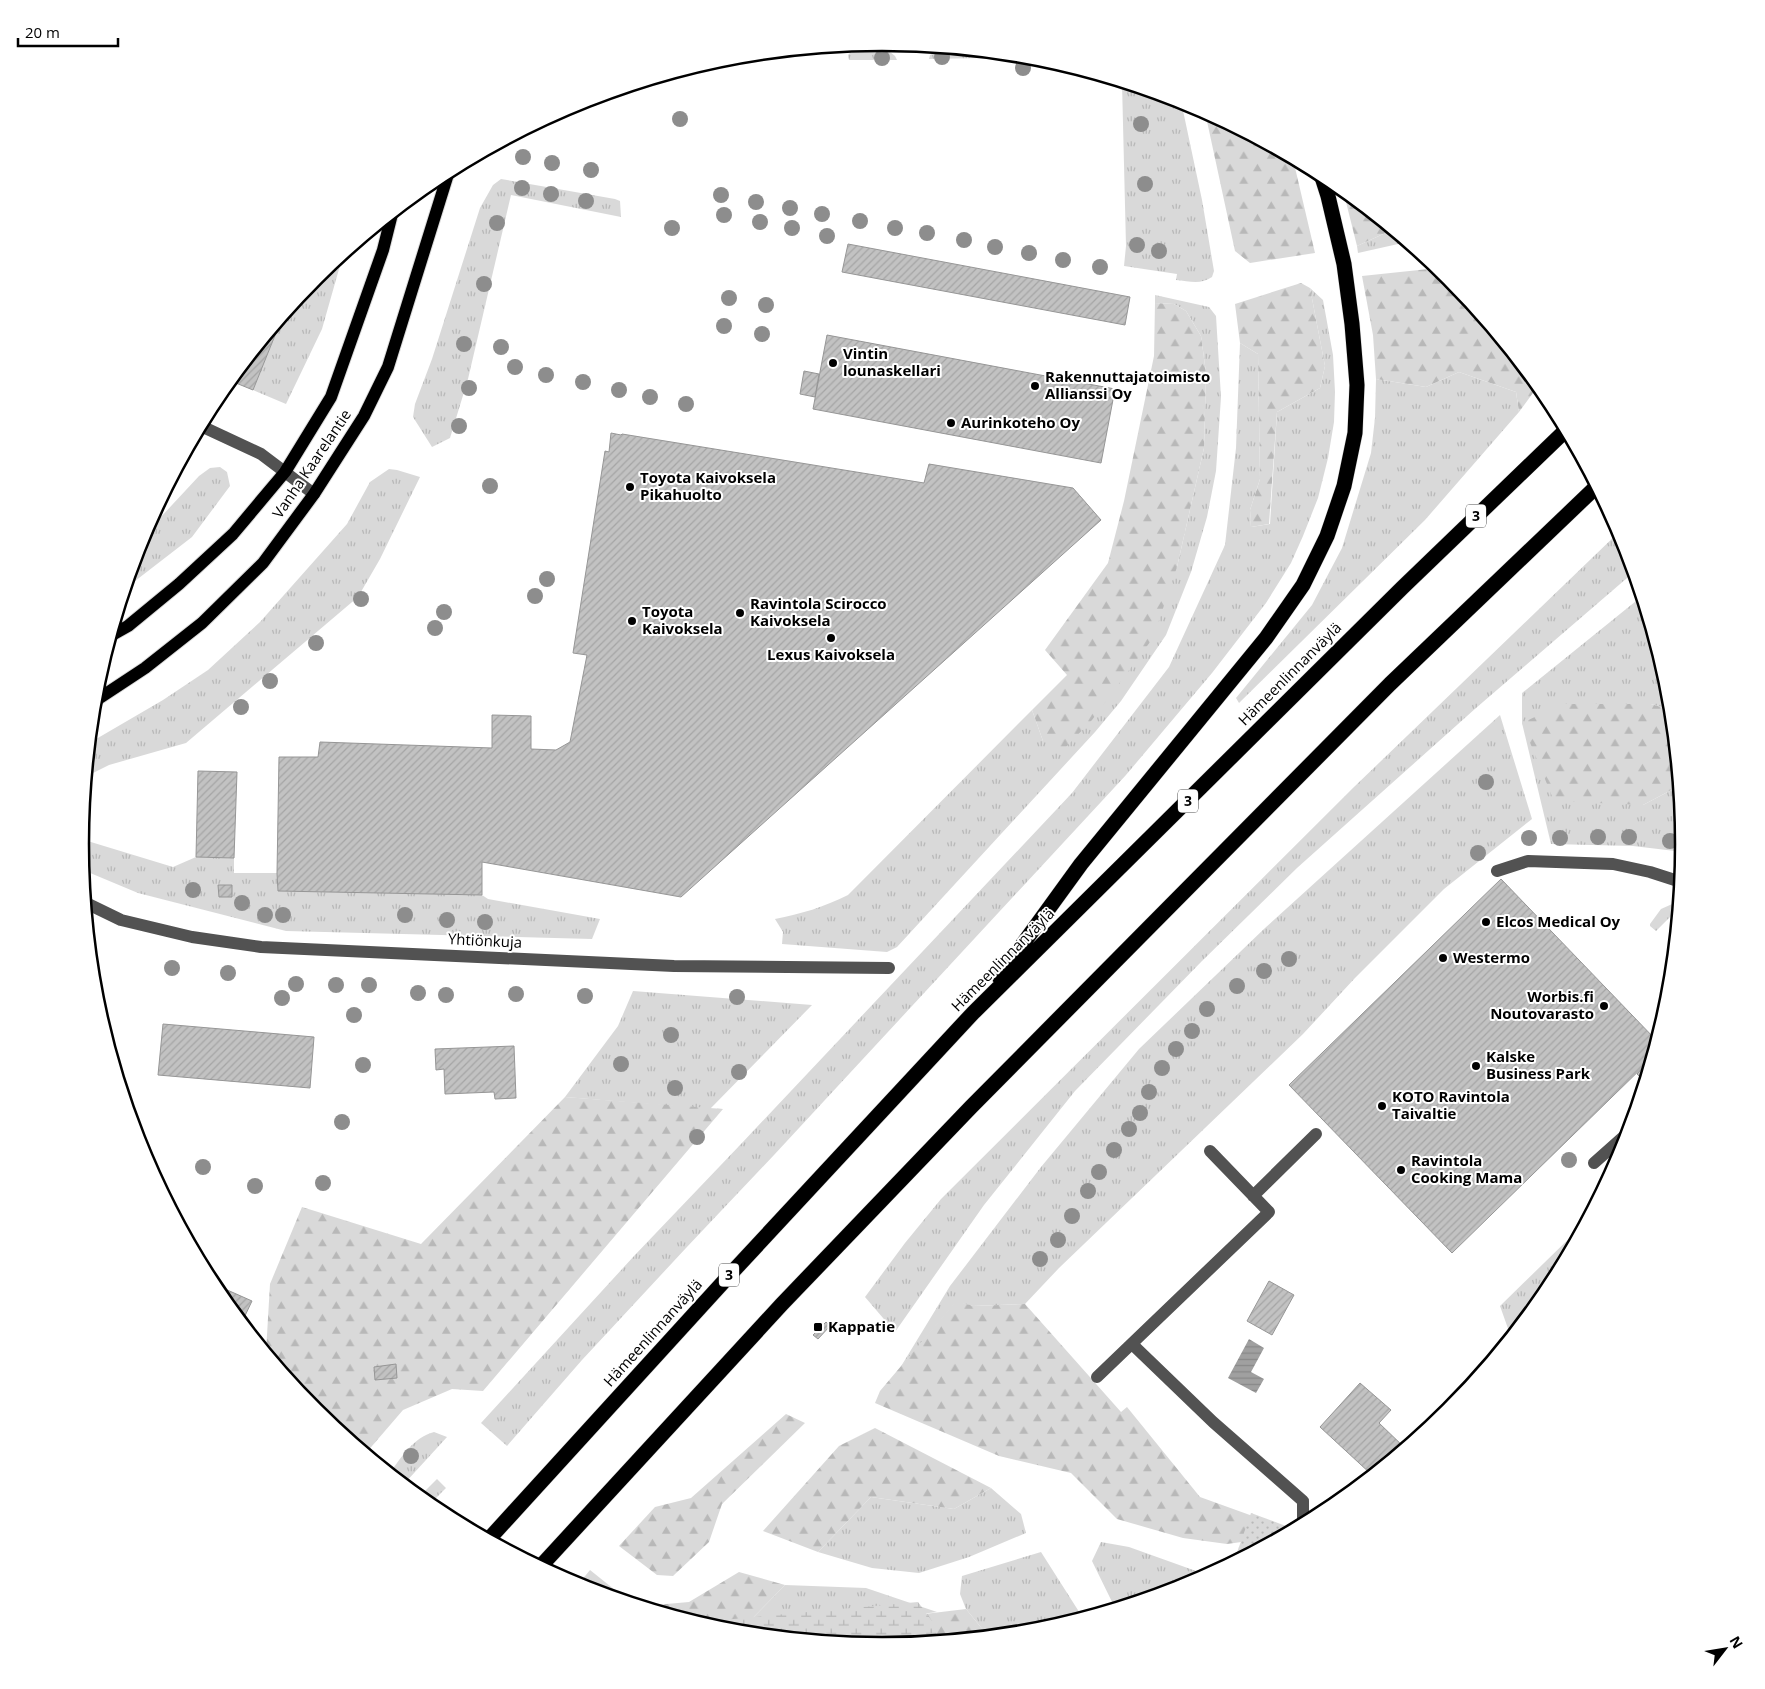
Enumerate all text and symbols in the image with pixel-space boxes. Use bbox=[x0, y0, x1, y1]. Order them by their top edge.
scale bar bbox=[18, 15, 118, 47]
text: 20 m bbox=[25, 22, 60, 42]
place label: Vintin lounaskellari bbox=[843, 343, 941, 380]
marker: Vintin lounaskellari bbox=[827, 357, 839, 369]
place label: Rakennuttajatoimisto Allianssi Oy bbox=[1045, 366, 1210, 403]
marker: Rakennuttajatoimisto Allianssi Oy bbox=[1029, 380, 1041, 392]
street label: Vanha Kaarelantie bbox=[267, 405, 355, 522]
place label: Aurinkoteho Oy bbox=[961, 412, 1080, 432]
marker: Aurinkoteho Oy bbox=[945, 417, 957, 429]
place label: Toyota Kaivoksela Pikahuolto bbox=[640, 467, 776, 504]
marker: Toyota Kaivoksela Pikahuolto bbox=[624, 481, 636, 493]
road number: 3 bbox=[1466, 504, 1486, 528]
place label: Ravintola Scirocco Kaivoksela bbox=[750, 593, 887, 630]
place label: Toyota Kaivoksela bbox=[642, 601, 723, 638]
marker: Ravintola Scirocco Kaivoksela bbox=[734, 607, 746, 619]
marker: Toyota Kaivoksela bbox=[626, 615, 638, 627]
street label: Hämeenlinnanväylä bbox=[1233, 617, 1345, 729]
marker: Lexus Kaivoksela bbox=[825, 632, 837, 644]
place label: Lexus Kaivoksela bbox=[767, 644, 895, 664]
road number: 3 bbox=[1178, 789, 1198, 812]
street label: Hämeenlinnanväylä bbox=[946, 903, 1058, 1015]
place label: Elcos Medical Oy bbox=[1496, 911, 1621, 931]
marker: Elcos Medical Oy bbox=[1480, 916, 1492, 928]
street label: Yhtiönkuja bbox=[448, 928, 523, 952]
place label: Westermo bbox=[1453, 947, 1530, 967]
marker: Westermo bbox=[1437, 952, 1449, 964]
place label: Worbis.fi Noutovarasto bbox=[1490, 986, 1594, 1023]
marker: Worbis.fi Noutovarasto bbox=[1598, 1000, 1610, 1012]
place label: Kalske Business Park bbox=[1486, 1046, 1591, 1083]
marker: Kalske Business Park bbox=[1470, 1060, 1482, 1072]
place label: KOTO Ravintola Taivaltie bbox=[1392, 1086, 1510, 1123]
marker: KOTO Ravintola Taivaltie bbox=[1376, 1100, 1388, 1112]
place label: Ravintola Cooking Mama bbox=[1411, 1150, 1522, 1187]
marker: Ravintola Cooking Mama bbox=[1395, 1164, 1407, 1176]
road number: 3 bbox=[719, 1264, 739, 1286]
street label: Hämeenlinnanväylä bbox=[599, 1274, 706, 1390]
place label: Kappatie bbox=[828, 1316, 895, 1336]
marker: Kappatie bbox=[812, 1321, 824, 1333]
north arrow bbox=[1700, 1624, 1750, 1674]
text: N bbox=[1725, 1632, 1748, 1652]

